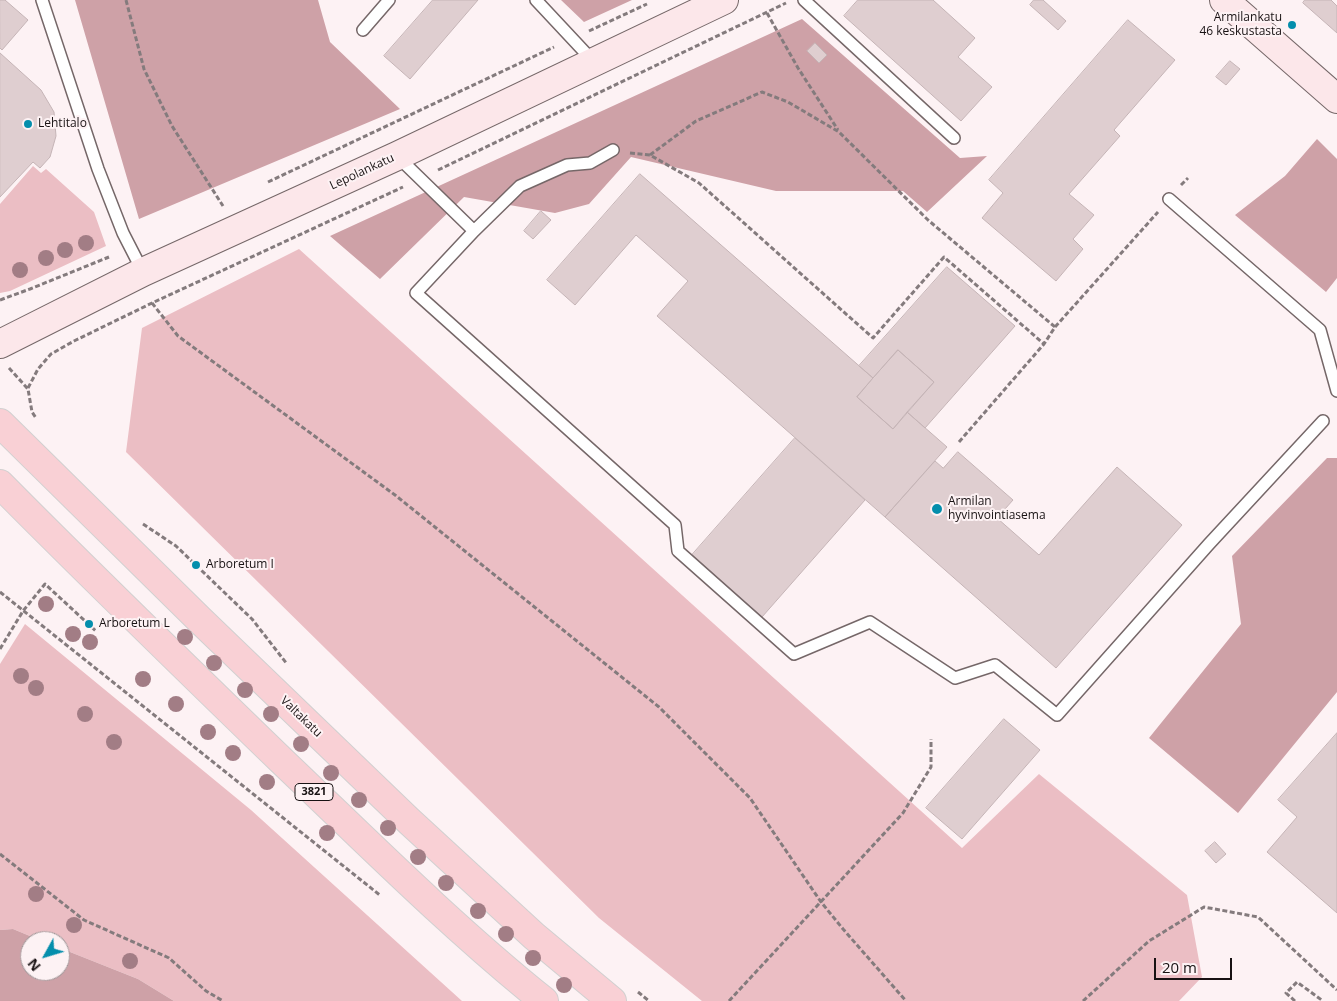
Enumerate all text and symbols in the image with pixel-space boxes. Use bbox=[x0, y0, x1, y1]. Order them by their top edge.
place label: Armilankatu 46 keskustasta bbox=[1199, 11, 1282, 39]
marker: Armilankatu 46 keskustasta bbox=[1286, 19, 1298, 31]
place label: Lehtitalo bbox=[38, 117, 87, 131]
marker: Lehtitalo bbox=[22, 118, 34, 130]
street label: Lepolankatu bbox=[328, 151, 396, 193]
place label: Armilan hyvinvointiasema bbox=[948, 495, 1046, 523]
marker: Armilan hyvinvointiasema bbox=[930, 502, 944, 516]
place label: Arboretum I bbox=[206, 558, 274, 572]
marker: Arboretum I bbox=[190, 559, 202, 571]
place label: Arboretum L bbox=[99, 617, 170, 631]
marker: Arboretum L bbox=[83, 618, 95, 630]
street label: Valtakatu bbox=[277, 694, 325, 740]
road number: 3821 bbox=[295, 784, 333, 800]
north arrow bbox=[20, 931, 70, 981]
scale bar bbox=[1157, 948, 1234, 980]
text: N bbox=[23, 955, 45, 976]
text: 20 m bbox=[1162, 957, 1197, 977]

